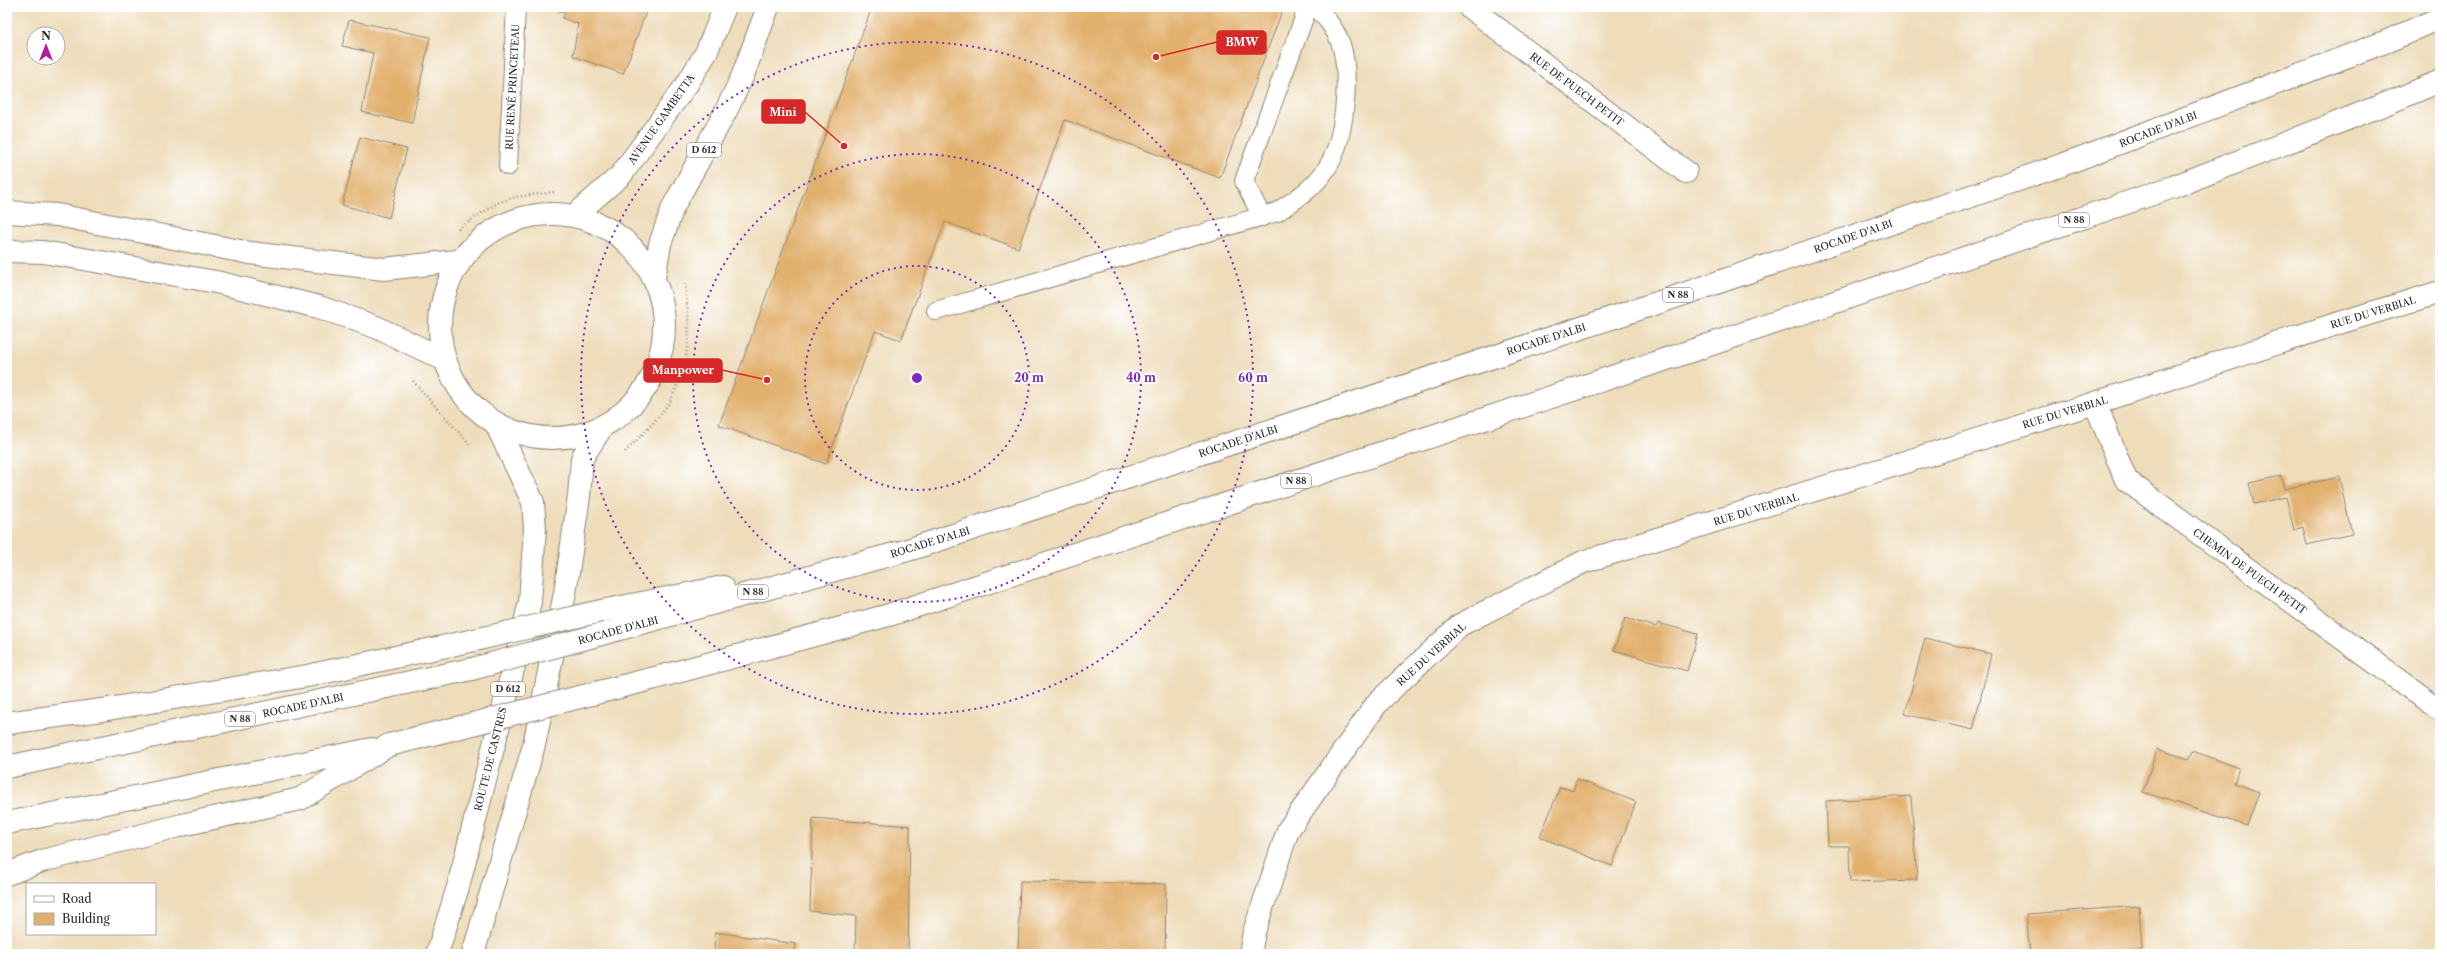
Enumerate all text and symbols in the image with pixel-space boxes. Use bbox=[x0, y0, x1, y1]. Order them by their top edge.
street label: RUE RENÉ PRINCETEAU bbox=[503, 24, 522, 150]
north arrow bbox=[26, 26, 66, 66]
text: N bbox=[41, 29, 51, 43]
callout: BMW bbox=[1217, 31, 1266, 54]
text: BMW bbox=[1226, 35, 1259, 49]
street label: RUE DE PUECH PETIT bbox=[1527, 50, 1627, 129]
street label: AVENUE GAMBETTA bbox=[625, 71, 698, 168]
callout: Mini bbox=[762, 100, 805, 123]
text: Mini bbox=[769, 105, 797, 119]
street label: ROCADE D'ALBI bbox=[2117, 109, 2199, 150]
road number: D 612 bbox=[687, 143, 721, 157]
road number: N 88 bbox=[2059, 213, 2089, 227]
street label: ROCADE D'ALBI bbox=[1812, 217, 1895, 256]
road number: N 88 bbox=[1663, 288, 1693, 302]
street label: RUE DU VERBIAL bbox=[2329, 293, 2418, 332]
street label: ROCADE D'ALBI bbox=[1505, 320, 1588, 358]
callout: Manpower bbox=[644, 359, 722, 382]
text: Manpower bbox=[652, 363, 715, 377]
text: 20 m bbox=[1014, 370, 1044, 385]
text: 40 m bbox=[1126, 370, 1156, 385]
text: 60 m bbox=[1238, 370, 1268, 385]
centre of rings bbox=[910, 371, 924, 385]
street label: RUE DU VERBIAL bbox=[2021, 393, 2110, 432]
street label: ROCADE D'ALBI bbox=[1197, 422, 1280, 460]
road number: N 88 bbox=[1281, 474, 1311, 488]
street label: RUE DU VERBIAL bbox=[1712, 490, 1801, 529]
street label: ROCADE D'ALBI bbox=[889, 524, 972, 561]
street label: CHEMIN DE PUECH PETIT bbox=[2190, 526, 2310, 617]
road number: N 88 bbox=[738, 585, 768, 599]
street label: ROCADE D'ALBI bbox=[577, 613, 660, 647]
street label: RUE DU VERBIAL bbox=[1394, 620, 1469, 689]
road number: D 612 bbox=[491, 682, 525, 696]
street label: ROCADE D'ALBI bbox=[261, 691, 345, 720]
street label: ROUTE DE CASTRES bbox=[471, 706, 510, 812]
road number: N 88 bbox=[225, 712, 255, 726]
legend bbox=[26, 883, 156, 935]
text: Road bbox=[62, 891, 92, 906]
text: Building bbox=[62, 911, 110, 926]

